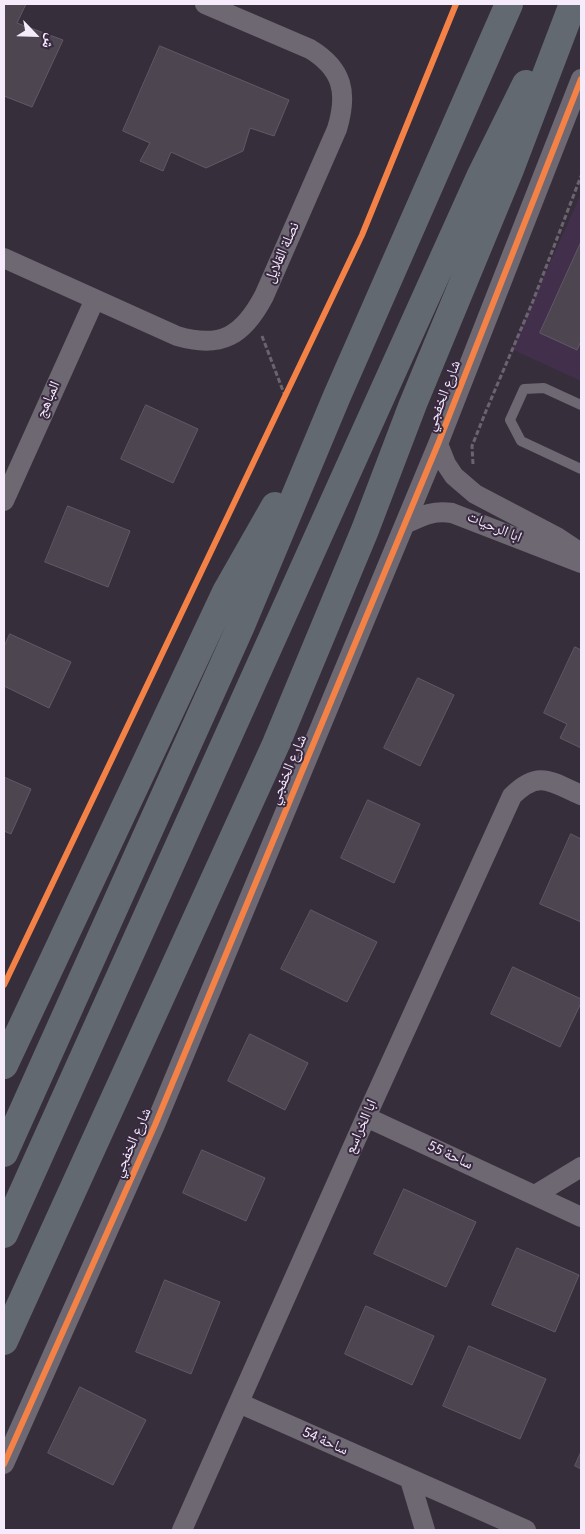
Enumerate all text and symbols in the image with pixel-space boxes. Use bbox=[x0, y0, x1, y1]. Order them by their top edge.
north arrow bbox=[10, 10, 60, 60]
text: ش bbox=[37, 30, 61, 52]
street label: نصلة القلايل bbox=[262, 220, 304, 286]
street label: شارع الخفجي bbox=[422, 358, 466, 434]
street label: المباهج bbox=[33, 379, 65, 421]
street label: ابا الرحيات bbox=[464, 508, 524, 548]
street label: شارع الخفجي bbox=[266, 732, 312, 808]
street label: ابا الخراسع bbox=[342, 1097, 382, 1157]
street label: شارع الخفجي bbox=[110, 1105, 156, 1181]
street label: ساحة 55 bbox=[424, 1138, 476, 1174]
street label: ساحة 54 bbox=[299, 1424, 351, 1460]

